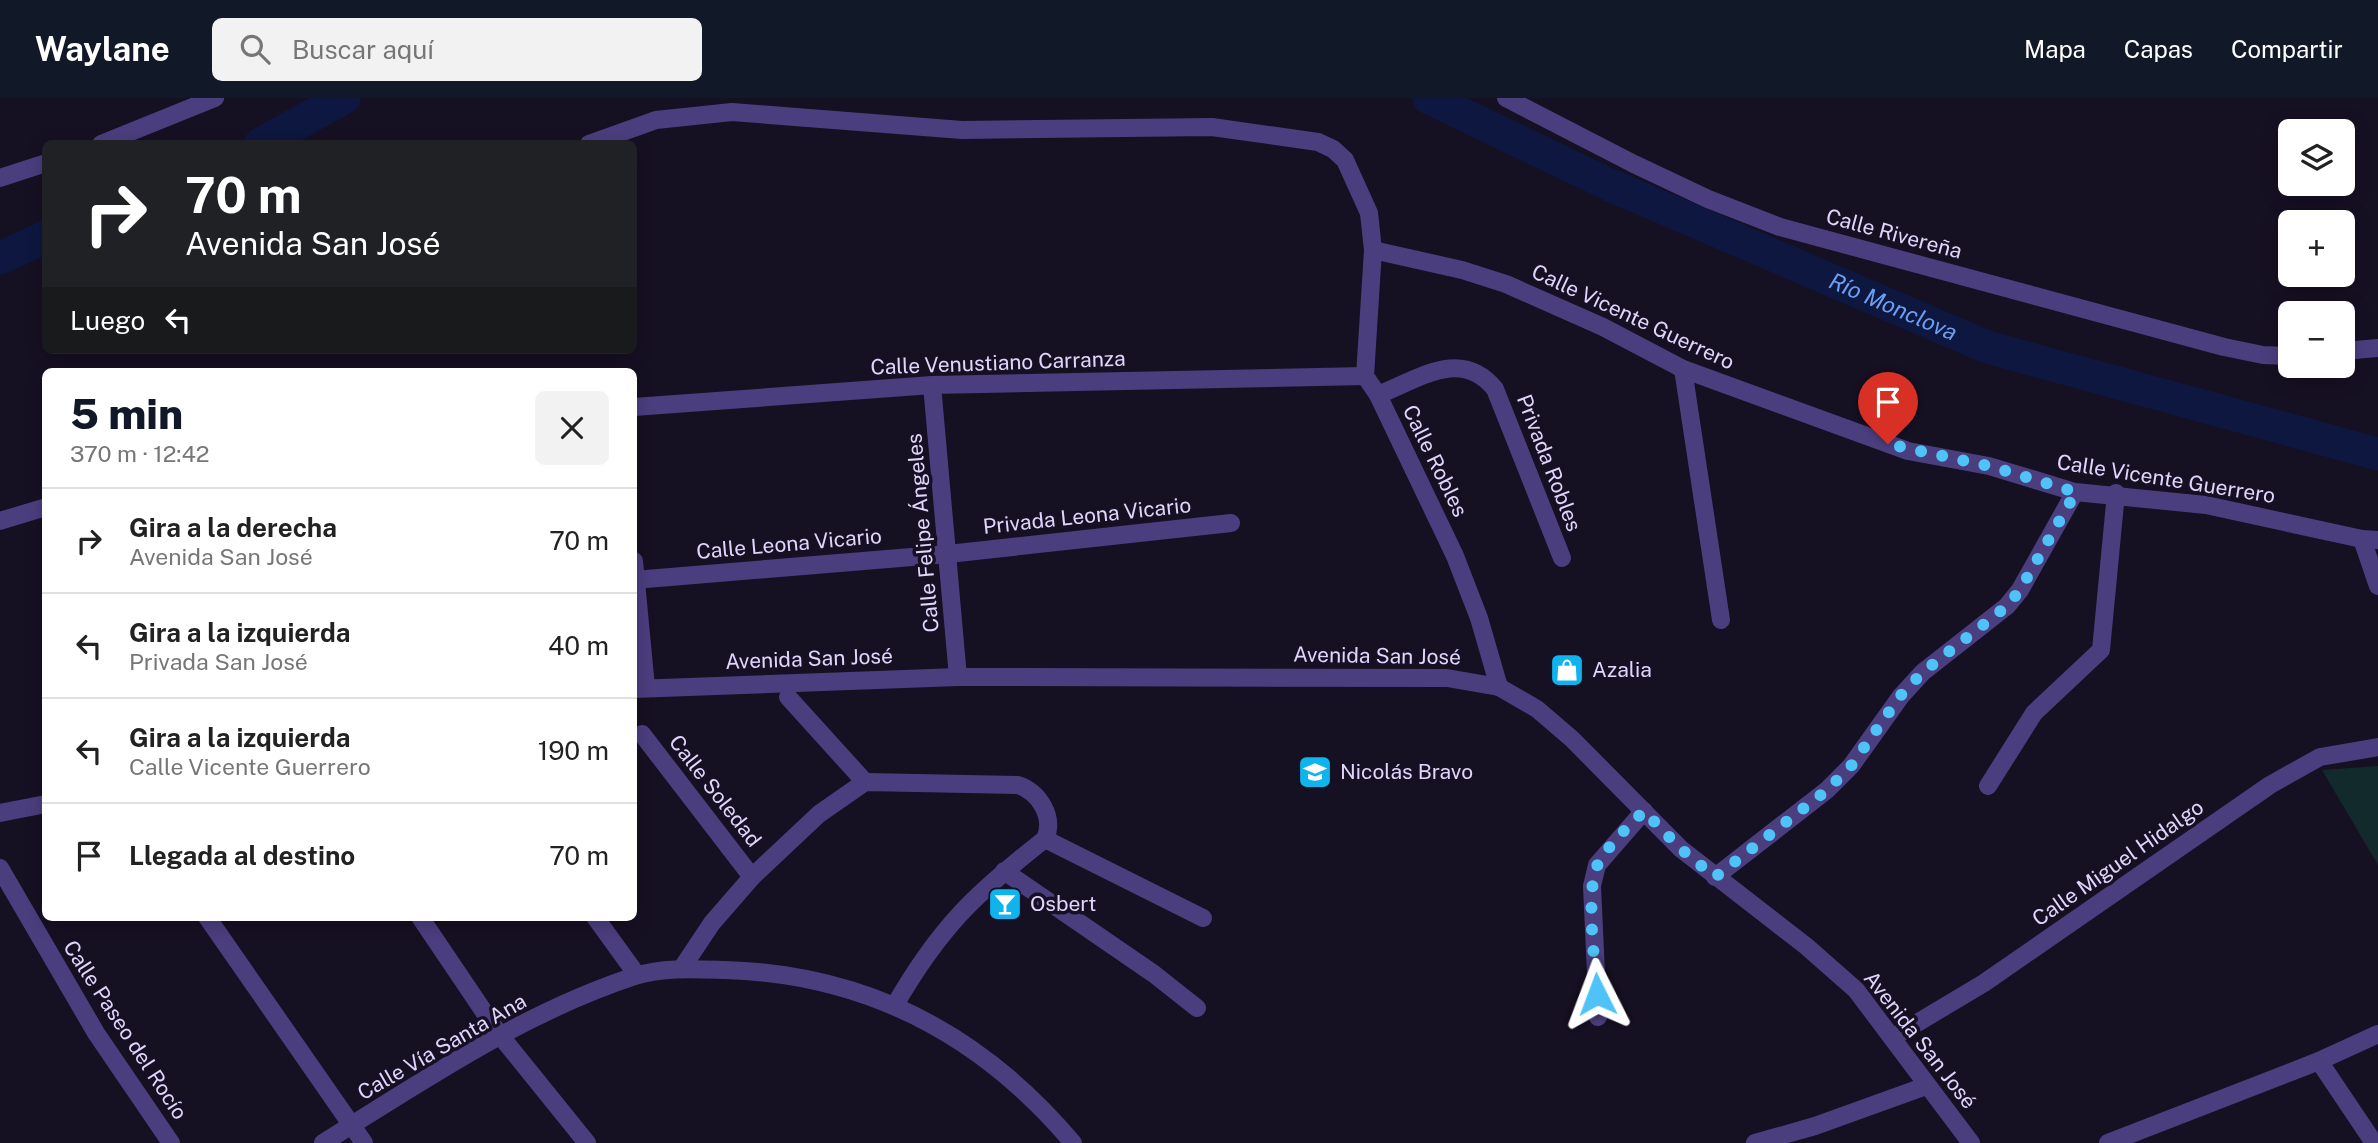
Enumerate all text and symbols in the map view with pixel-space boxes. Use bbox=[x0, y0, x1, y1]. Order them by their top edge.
search box bbox=[212, 18, 702, 81]
text: Waylane bbox=[35, 30, 170, 68]
icon: search bbox=[236, 30, 274, 68]
text: Buscar aquí bbox=[292, 34, 434, 65]
text: Mapa bbox=[2024, 35, 2086, 63]
text: Capas bbox=[2124, 35, 2193, 63]
text: Compartir bbox=[2231, 35, 2343, 63]
map controls bbox=[2278, 119, 2355, 378]
button: layers bbox=[2278, 119, 2355, 196]
text: 70 m bbox=[185, 166, 302, 224]
icon: right bbox=[70, 168, 161, 259]
street label: Calle Rivereña bbox=[1823, 203, 1965, 264]
button: + bbox=[2278, 210, 2355, 287]
text: Avenida San José bbox=[185, 225, 441, 262]
street label: Calle Vicente Guerrero bbox=[1528, 259, 1739, 375]
water label: Río Monclova bbox=[1825, 267, 1961, 346]
icon: left bbox=[159, 301, 197, 339]
button: − bbox=[2278, 301, 2355, 378]
text: Luego bbox=[70, 305, 145, 336]
street label: Calle Venustiano Carranza bbox=[870, 346, 1126, 379]
pin bbox=[1858, 372, 1918, 444]
icon: arrive bbox=[1869, 383, 1907, 421]
text: 5 min bbox=[70, 389, 183, 438]
button: close bbox=[535, 391, 609, 465]
street label: Privada Robles bbox=[1512, 391, 1587, 535]
street label: Calle Robles bbox=[1398, 401, 1473, 521]
street label: Calle Felipe Ángeles bbox=[901, 433, 944, 634]
text: 370 m · 12:42 bbox=[70, 440, 210, 467]
street label: Calle Vicente Guerrero bbox=[2055, 449, 2277, 508]
street label: Privada Leona Vicario bbox=[982, 492, 1192, 539]
text: Gira a la derecha bbox=[129, 512, 337, 543]
icon: right bbox=[70, 522, 108, 560]
street label: Calle Leona Vicario bbox=[695, 523, 883, 564]
text: 70 m bbox=[549, 525, 609, 556]
text: Avenida San José bbox=[129, 543, 313, 570]
text: Gira a la izquierda bbox=[129, 617, 351, 648]
icon: left bbox=[70, 627, 108, 665]
text: 40 m bbox=[548, 630, 609, 661]
street label: Avenida San José bbox=[1293, 642, 1461, 669]
street label: Avenida San José bbox=[725, 643, 893, 674]
text: Privada San José bbox=[129, 648, 308, 675]
shop icon: Azalia bbox=[1548, 651, 1586, 689]
place label: Azalia bbox=[1592, 657, 1652, 682]
text: Gira a la izquierda bbox=[129, 722, 351, 753]
street label: Calle Soledad bbox=[664, 730, 767, 852]
icon: left bbox=[70, 732, 108, 770]
text: 190 m bbox=[538, 735, 609, 766]
text: Calle Vicente Guerrero bbox=[129, 753, 371, 780]
school or university icon: Nicolás Bravo bbox=[1296, 753, 1334, 791]
place label: Nicolás Bravo bbox=[1340, 759, 1473, 784]
street label: Calle Miguel Hidalgo bbox=[2027, 794, 2208, 931]
icon: arrive bbox=[70, 837, 108, 875]
text: Llegada al destino bbox=[129, 840, 355, 871]
text: 70 m bbox=[549, 840, 609, 871]
bar icon: Osbert bbox=[986, 885, 1024, 923]
place label: Osbert bbox=[1030, 891, 1096, 916]
street label: Calle Paseo del Rocío bbox=[58, 936, 193, 1124]
position arrow bbox=[1560, 957, 1634, 1031]
street label: Avenida San José bbox=[1859, 966, 1982, 1114]
street label: Calle Vía Santa Ana bbox=[353, 988, 531, 1105]

